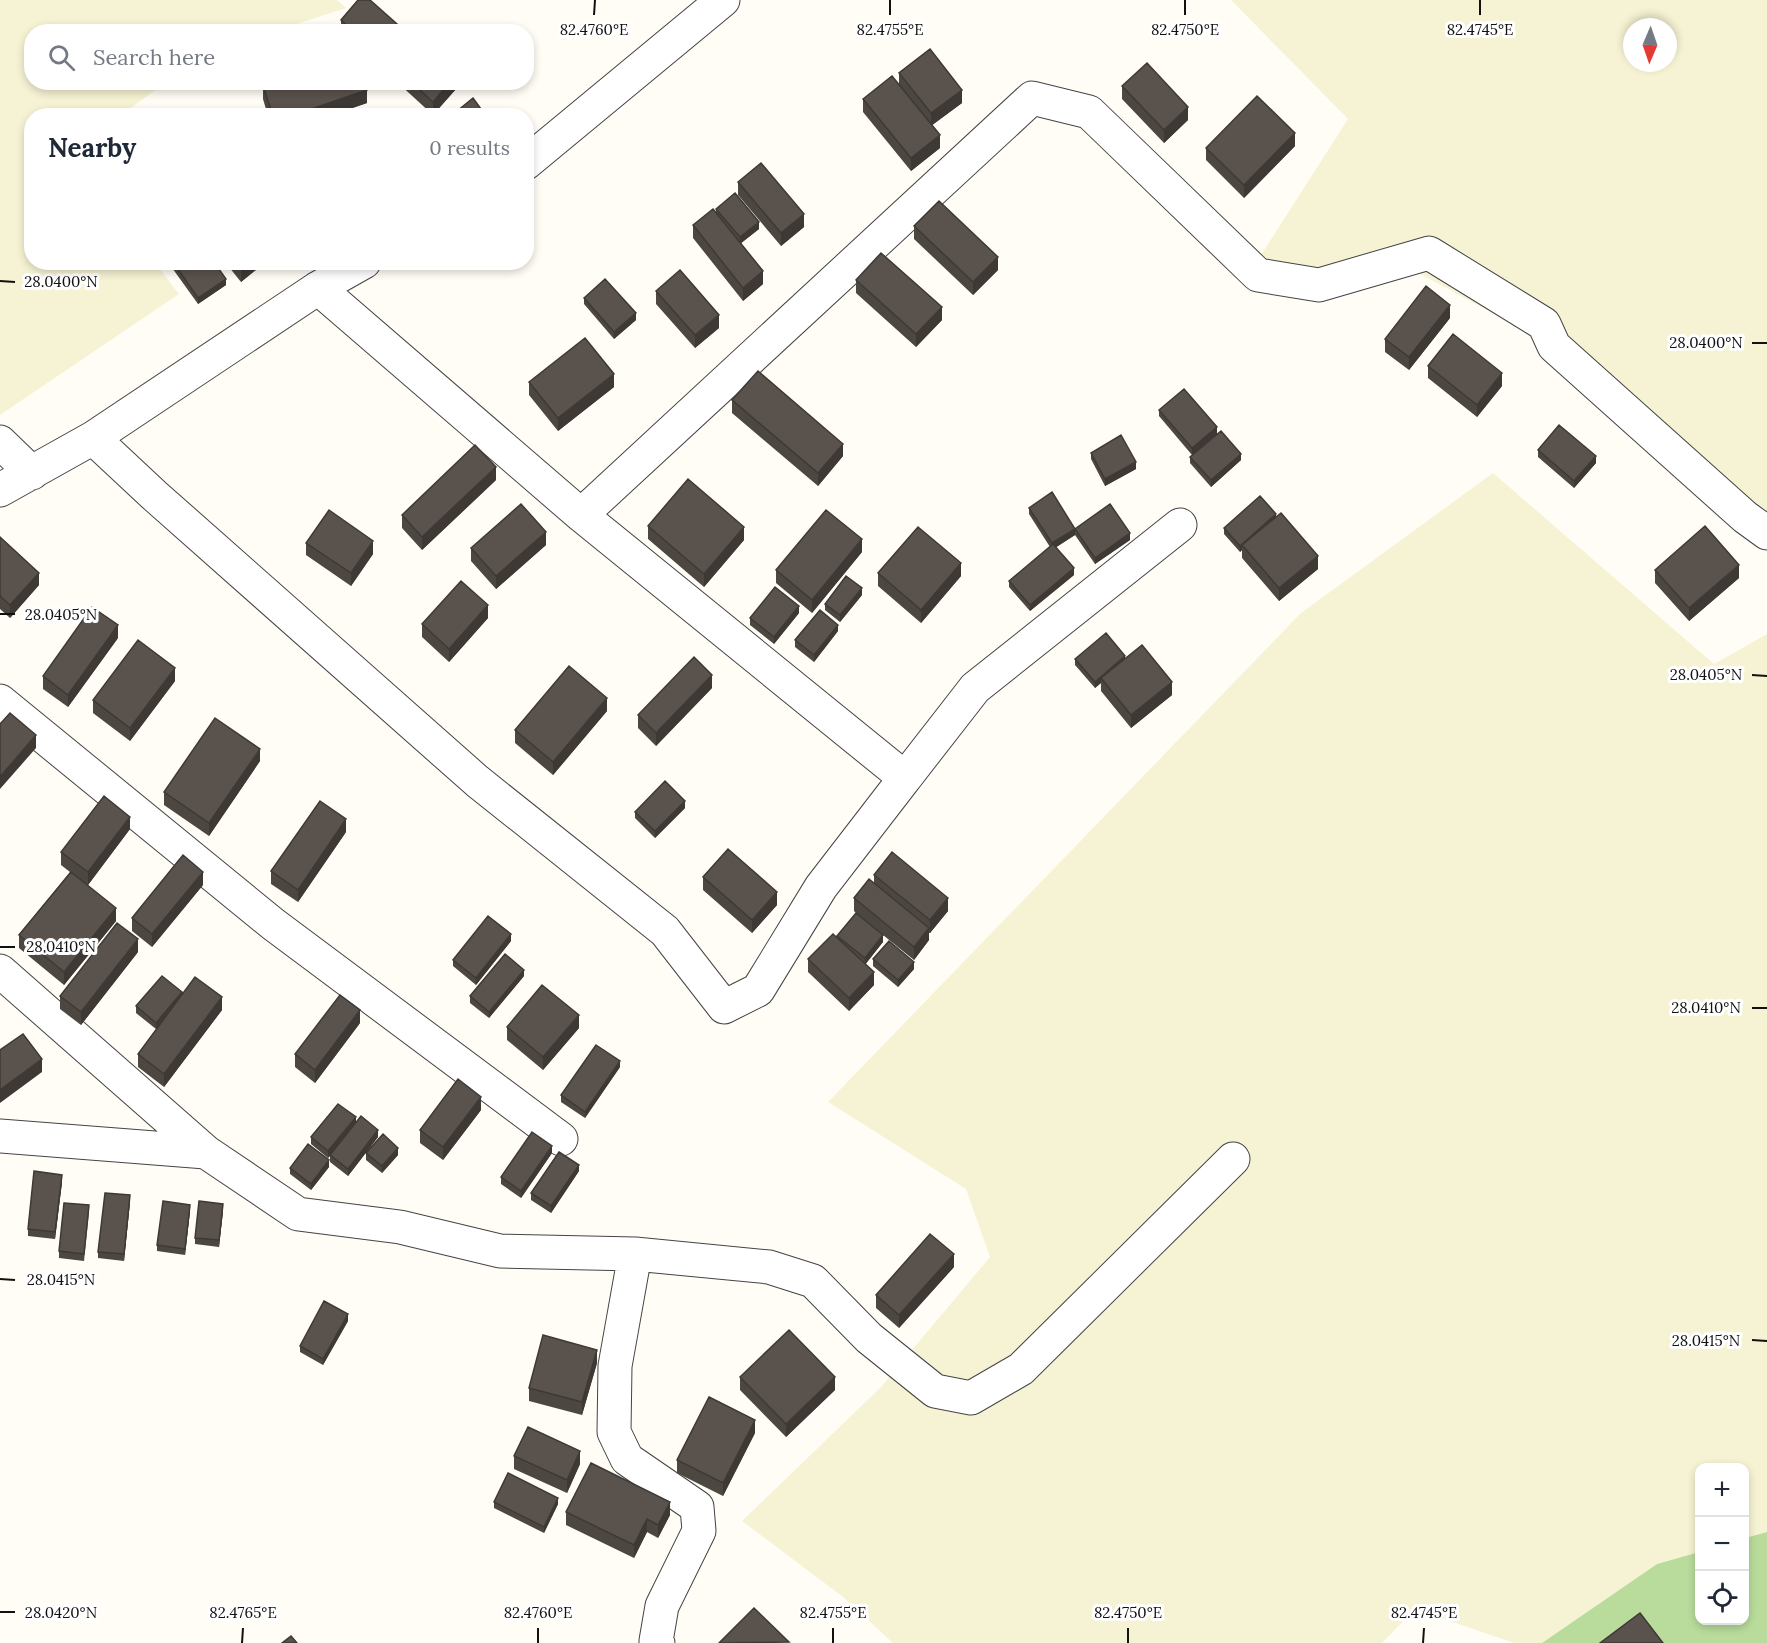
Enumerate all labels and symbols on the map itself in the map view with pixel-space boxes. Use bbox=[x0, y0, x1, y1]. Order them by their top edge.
north arrow bbox=[1623, 18, 1677, 72]
text: 82.4760°E bbox=[560, 20, 628, 39]
text: 82.4755°E bbox=[857, 20, 923, 39]
text: 82.4750°E bbox=[1151, 20, 1219, 39]
text: 82.4745°E bbox=[1447, 20, 1513, 39]
text: 28.0400°N bbox=[24, 272, 98, 291]
text: 28.0400°N bbox=[1669, 333, 1743, 352]
text: 28.0405°N bbox=[25, 605, 97, 624]
text: 28.0405°N bbox=[1670, 665, 1742, 684]
text: 28.0410°N bbox=[26, 937, 96, 956]
text: 28.0410°N bbox=[1671, 998, 1741, 1017]
text: 28.0415°N bbox=[27, 1270, 95, 1289]
text: 28.0415°N bbox=[1672, 1331, 1740, 1350]
text: 28.0420°N bbox=[25, 1603, 97, 1622]
text: 82.4765°E bbox=[209, 1603, 277, 1622]
text: 82.4760°E bbox=[504, 1603, 572, 1622]
text: 82.4755°E bbox=[800, 1603, 866, 1622]
text: 82.4750°E bbox=[1094, 1603, 1162, 1622]
text: 82.4745°E bbox=[1391, 1603, 1457, 1622]

